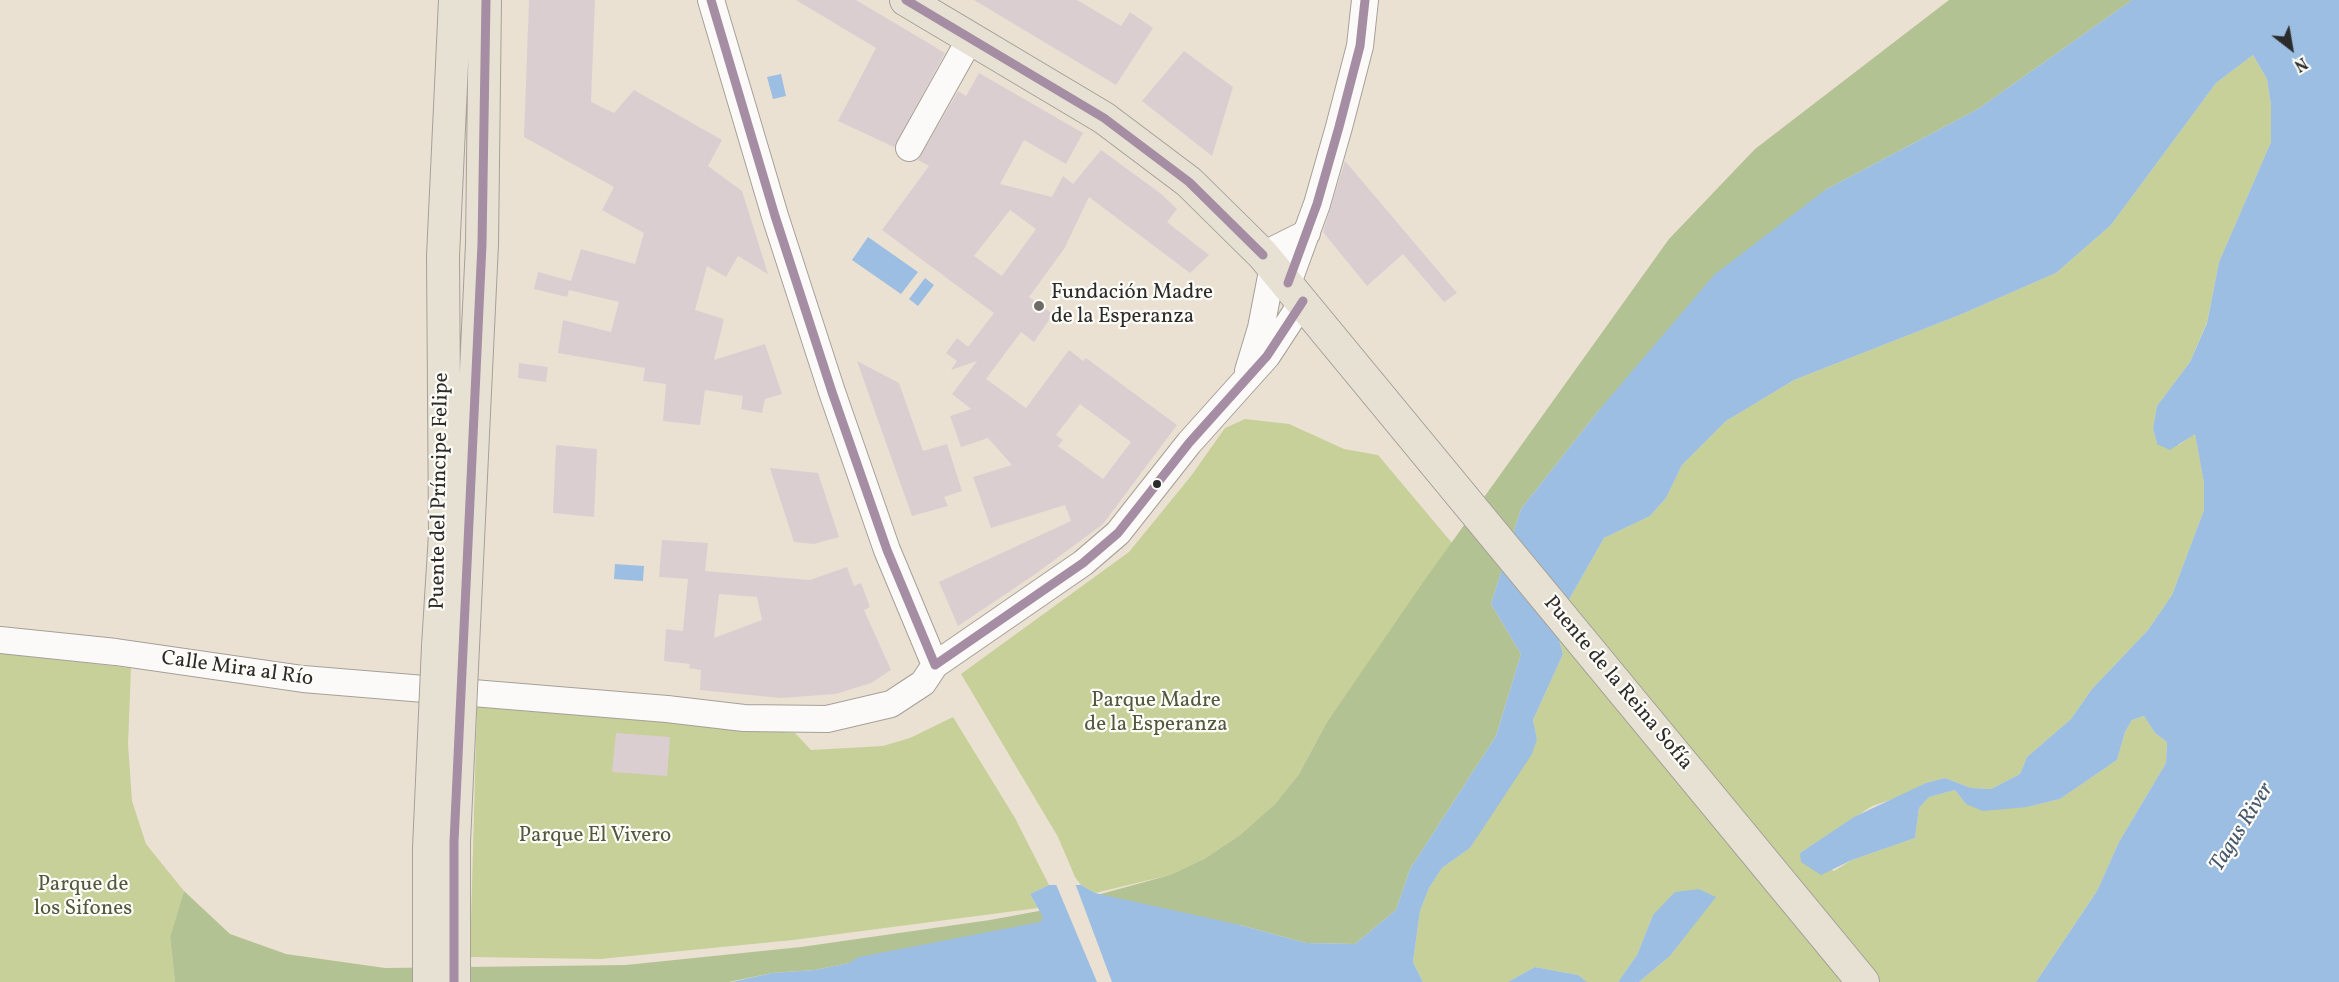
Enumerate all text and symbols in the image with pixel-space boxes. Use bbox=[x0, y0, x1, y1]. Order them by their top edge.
north arrow bbox=[2261, 18, 2321, 78]
text: N bbox=[2290, 51, 2311, 76]
place label: Fundación Madre de la Esperanza bbox=[1051, 281, 1213, 331]
marker: Fundación Madre de la Esperanza bbox=[1032, 299, 1046, 313]
street label: Puente del Príncipe Felipe bbox=[426, 372, 456, 610]
unlabelled marker bbox=[1151, 478, 1163, 490]
street label: Puente de la Reina Sofía bbox=[1537, 592, 1697, 776]
street label: Calle Mira al Río bbox=[159, 647, 315, 693]
park label: Parque Madre de la Esperanza bbox=[1084, 689, 1228, 739]
water label: Tagus River bbox=[2205, 779, 2281, 877]
park label: Parque El Vivero bbox=[519, 824, 671, 850]
park label: Parque de los Sifones bbox=[34, 873, 132, 923]

